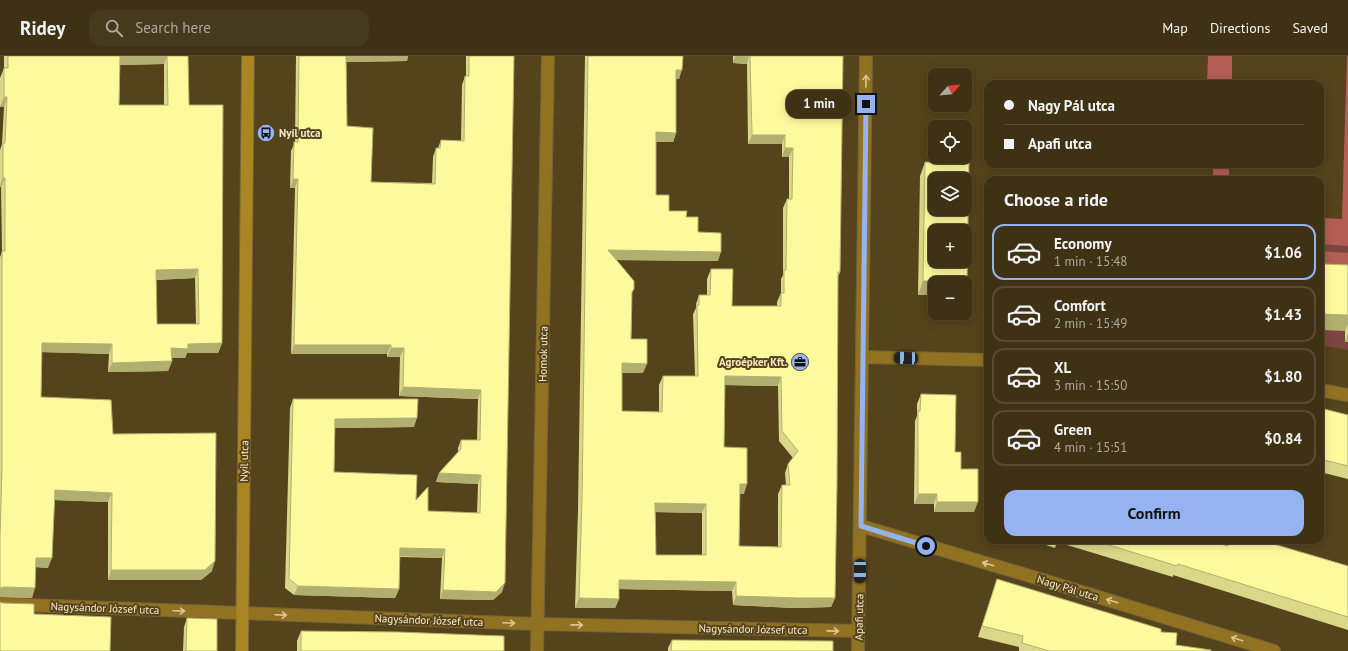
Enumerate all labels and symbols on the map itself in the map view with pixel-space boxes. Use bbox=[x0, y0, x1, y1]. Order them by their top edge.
north arrow bbox=[928, 68, 972, 112]
one-way arrow bbox=[862, 75, 870, 88]
callout: 1 min bbox=[786, 90, 852, 118]
route end bbox=[857, 95, 875, 113]
bus stop icon: Nyíl utca bbox=[256, 123, 276, 143]
place label: Nyíl utca bbox=[279, 126, 320, 140]
street label: Homok utca bbox=[536, 326, 550, 382]
office icon: Agroépker Kft. bbox=[790, 352, 810, 372]
car bbox=[894, 352, 918, 364]
place label: Agroépker Kft. bbox=[719, 355, 787, 369]
street label: Nyíl utca bbox=[237, 440, 251, 482]
route start bbox=[917, 537, 935, 555]
car bbox=[854, 559, 866, 583]
one-way arrow bbox=[982, 560, 995, 567]
street label: Nagy Pál utca bbox=[1035, 572, 1101, 604]
street label: Apafi utca bbox=[852, 594, 866, 640]
one-way arrow bbox=[1106, 597, 1119, 604]
street label: Nagysándor József utca bbox=[50, 599, 160, 617]
one-way arrow bbox=[172, 607, 185, 615]
one-way arrow bbox=[274, 611, 287, 618]
street label: Nagysándor József utca bbox=[374, 611, 484, 629]
one-way arrow bbox=[502, 619, 515, 627]
one-way arrow bbox=[570, 621, 583, 628]
street label: Nagysándor József utca bbox=[698, 621, 808, 637]
one-way arrow bbox=[826, 627, 839, 635]
one-way arrow bbox=[1231, 635, 1243, 643]

